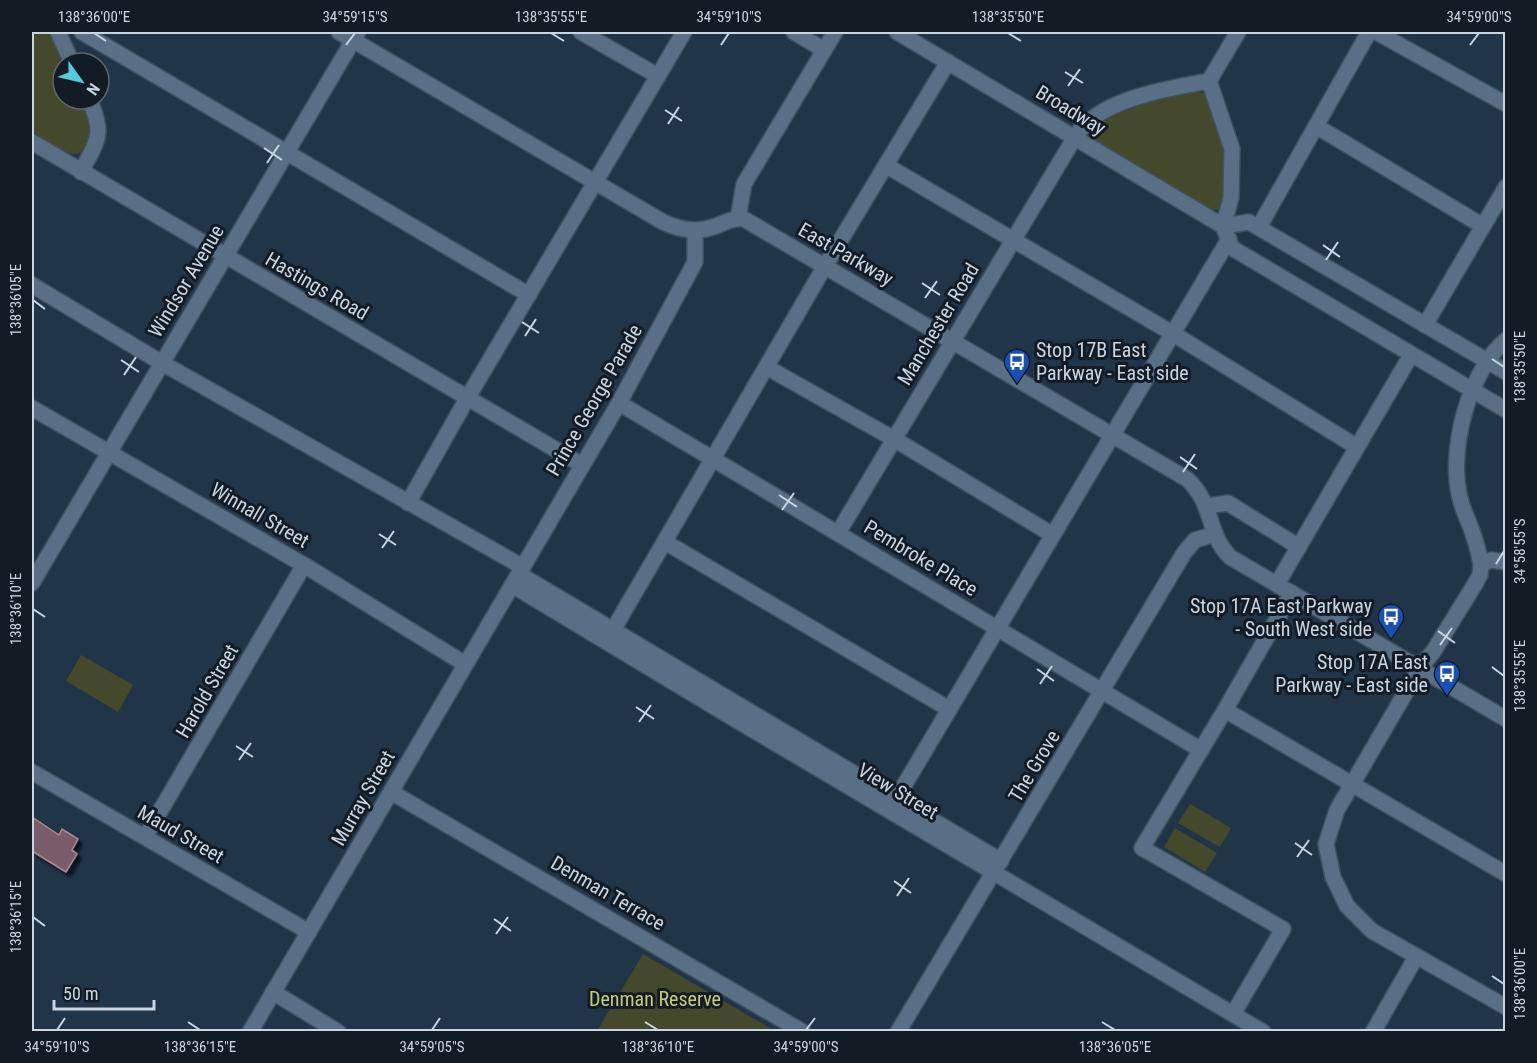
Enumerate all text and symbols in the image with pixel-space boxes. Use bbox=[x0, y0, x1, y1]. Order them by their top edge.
text: 138°36'00"E bbox=[58, 8, 130, 26]
text: 34°59'15"S bbox=[322, 8, 388, 26]
text: 138°35'55"E bbox=[515, 8, 587, 26]
text: 34°59'10"S bbox=[696, 8, 762, 26]
text: 138°35'50"E bbox=[972, 8, 1044, 26]
text: 34°59'00"S bbox=[1446, 8, 1512, 26]
north arrow bbox=[51, 51, 111, 111]
text: N bbox=[82, 80, 104, 98]
street label: Broadway bbox=[1032, 80, 1110, 140]
street label: East Parkway bbox=[794, 217, 898, 291]
street label: Windsor Avenue bbox=[143, 220, 229, 342]
street label: Hastings Road bbox=[261, 247, 373, 325]
street label: Manchester Road bbox=[892, 259, 984, 389]
text: 138°36'05"E bbox=[7, 264, 25, 336]
street label: Prince George Parade bbox=[541, 320, 647, 480]
text: 138°35'50"E bbox=[1511, 331, 1529, 403]
place label: Stop 17B East Parkway - East side bbox=[1036, 338, 1189, 385]
bus stop icon: Stop 17B East Parkway - East side bbox=[1002, 347, 1032, 385]
street label: Winnall Street bbox=[207, 477, 313, 553]
street label: Pembroke Place bbox=[860, 515, 982, 601]
text: 34°58'55"S bbox=[1511, 518, 1529, 584]
text: 138°36'10"E bbox=[7, 573, 25, 645]
place label: Stop 17A East Parkway - South West side bbox=[1190, 594, 1372, 641]
bus stop icon: Stop 17A East Parkway - South West side bbox=[1376, 602, 1406, 640]
street label: Harold Street bbox=[171, 640, 243, 742]
text: 138°35'55"E bbox=[1511, 640, 1529, 712]
place label: Stop 17A East Parkway - East side bbox=[1275, 650, 1428, 697]
bus stop icon: Stop 17A East Parkway - East side bbox=[1432, 659, 1462, 697]
street label: The Grove bbox=[1003, 726, 1065, 806]
street label: Murray Street bbox=[326, 746, 400, 850]
street label: View Street bbox=[853, 758, 943, 824]
street label: Maud Street bbox=[134, 800, 229, 868]
street label: Denman Terrace bbox=[547, 851, 669, 935]
text: 138°36'15"E bbox=[7, 881, 25, 953]
text: 138°36'00"E bbox=[1511, 948, 1529, 1020]
scale bar bbox=[54, 973, 154, 1011]
text: 50 m bbox=[63, 983, 98, 1004]
park label: Denman Reserve bbox=[589, 987, 721, 1011]
text: 34°59'10"S bbox=[24, 1038, 90, 1056]
text: 138°36'15"E bbox=[164, 1038, 236, 1056]
text: 34°59'05"S bbox=[399, 1038, 465, 1056]
text: 138°36'10"E bbox=[622, 1038, 694, 1056]
text: 34°59'00"S bbox=[773, 1038, 839, 1056]
text: 138°36'05"E bbox=[1079, 1038, 1151, 1056]

